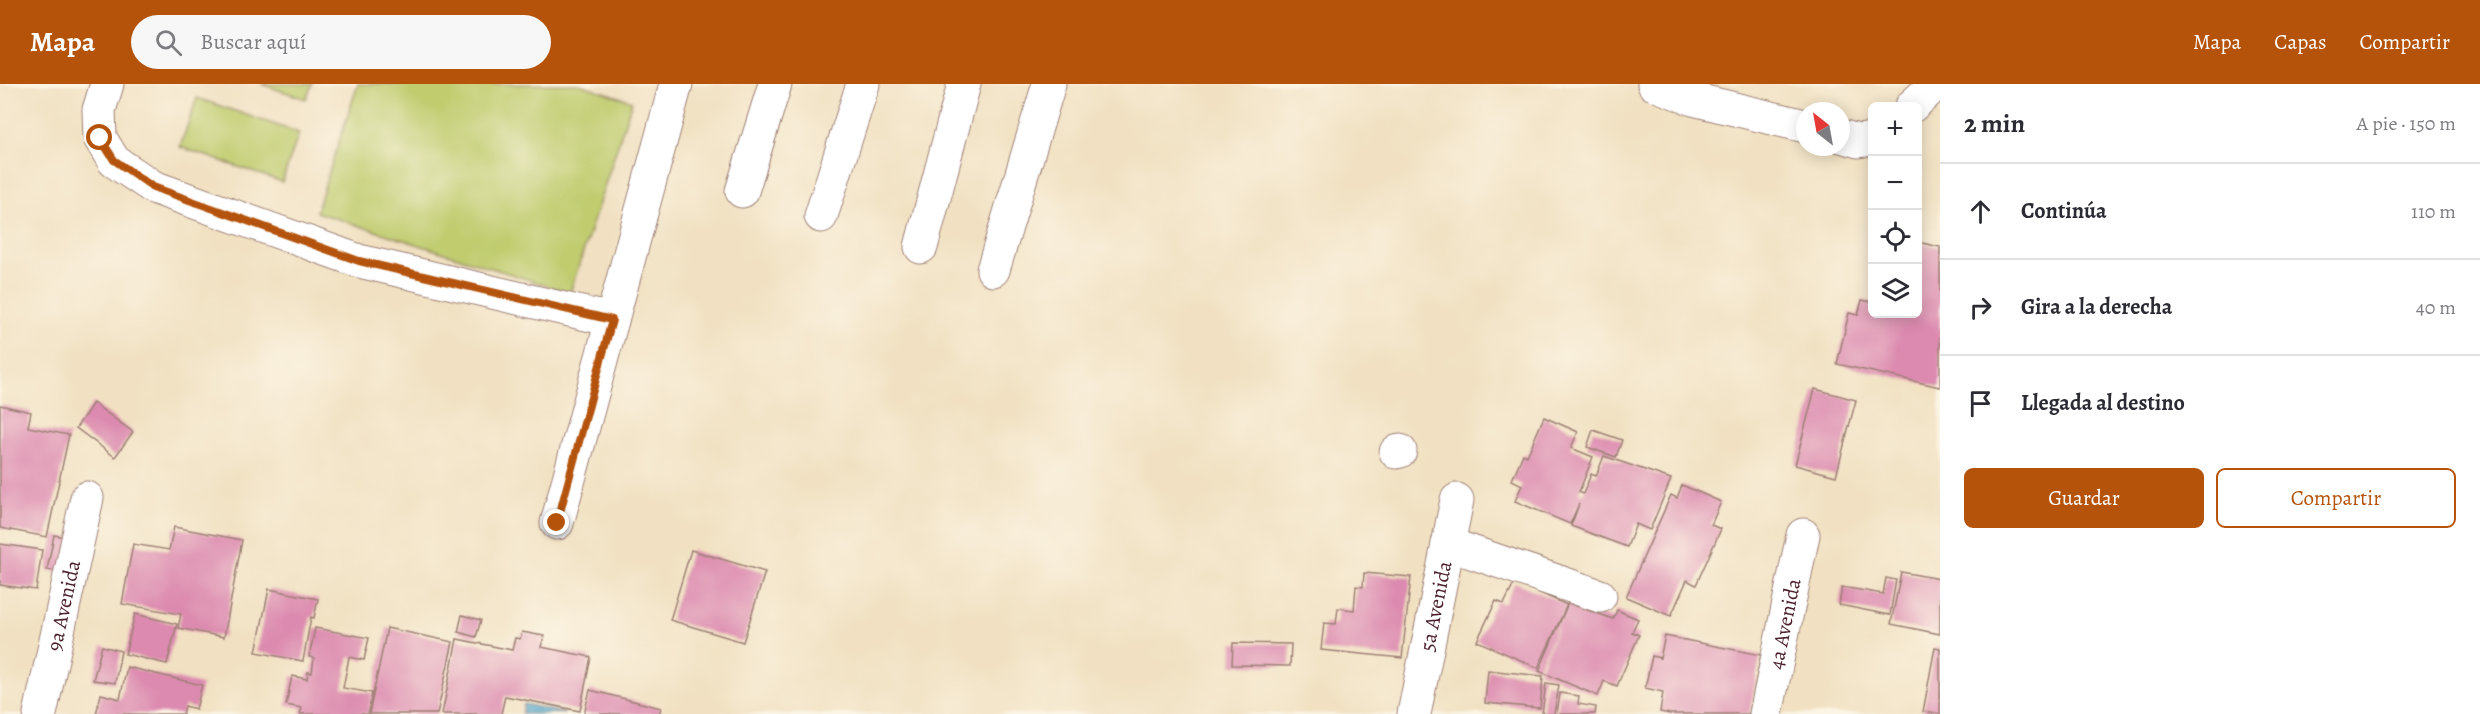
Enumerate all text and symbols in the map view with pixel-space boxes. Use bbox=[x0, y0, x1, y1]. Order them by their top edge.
search box bbox=[131, 15, 551, 69]
text: Mapa bbox=[30, 23, 95, 61]
icon: search bbox=[152, 26, 185, 59]
text: Buscar aquí bbox=[200, 27, 306, 57]
text: Mapa bbox=[2193, 28, 2241, 56]
text: Capas bbox=[2274, 28, 2327, 56]
text: Compartir bbox=[2360, 28, 2450, 56]
north arrow bbox=[1796, 102, 1850, 156]
map controls bbox=[1868, 102, 1922, 318]
button: + bbox=[1868, 102, 1922, 156]
text: 2 min bbox=[1964, 106, 2025, 141]
text: A pie · 150 m bbox=[2357, 110, 2456, 137]
route start bbox=[86, 124, 112, 150]
button: − bbox=[1868, 156, 1922, 210]
icon: ahead bbox=[1964, 195, 1997, 228]
text: Continúa bbox=[2021, 196, 2107, 226]
text: 110 m bbox=[2411, 198, 2456, 225]
button: locate bbox=[1868, 210, 1922, 264]
button: layers bbox=[1868, 264, 1922, 318]
icon: right bbox=[1964, 291, 1997, 324]
text: Gira a la derecha bbox=[2021, 292, 2172, 322]
text: 40 m bbox=[2416, 294, 2456, 321]
icon: arrive bbox=[1964, 387, 1997, 420]
text: Llegada al destino bbox=[2021, 388, 2185, 418]
button: Guardar bbox=[1964, 468, 2204, 528]
button: Compartir bbox=[2216, 468, 2456, 528]
route end bbox=[543, 509, 569, 535]
street label: 9a Avenida bbox=[40, 557, 87, 654]
street label: 5a Avenida bbox=[1413, 558, 1458, 654]
street label: 4a Avenida bbox=[1762, 576, 1808, 672]

